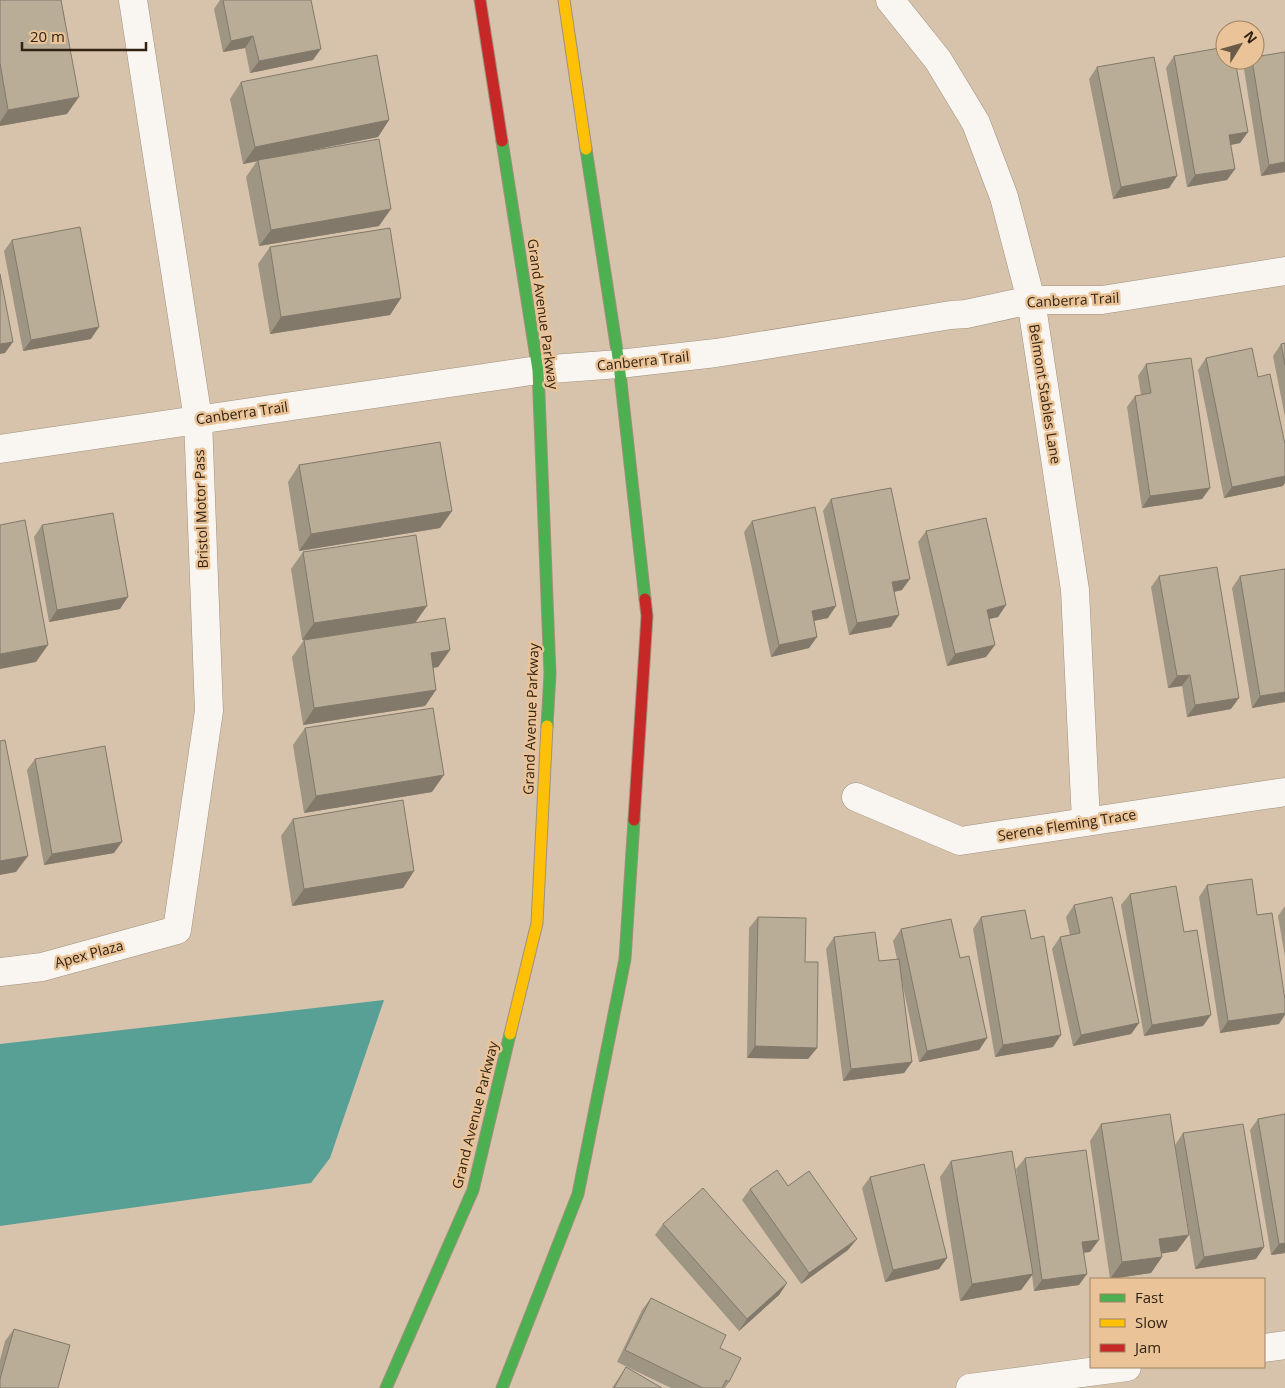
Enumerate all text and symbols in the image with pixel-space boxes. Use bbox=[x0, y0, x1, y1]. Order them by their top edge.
scale bar bbox=[22, 20, 146, 52]
north arrow bbox=[1215, 20, 1265, 70]
text: 20 m bbox=[30, 26, 65, 46]
text: N bbox=[1240, 27, 1262, 47]
street label: Grand Avenue Parkway bbox=[524, 237, 564, 391]
street label: Canberra Trail bbox=[1026, 288, 1120, 311]
street label: Belmont Stables Lane bbox=[1025, 323, 1066, 465]
street label: Canberra Trail bbox=[596, 346, 690, 375]
street label: Canberra Trail bbox=[195, 397, 289, 428]
street label: Bristol Motor Pass bbox=[189, 449, 212, 569]
street label: Grand Avenue Parkway bbox=[518, 642, 543, 795]
street label: Serene Fleming Trace bbox=[996, 804, 1138, 845]
street label: Apex Plaza bbox=[52, 935, 125, 972]
street label: Grand Avenue Parkway bbox=[447, 1038, 502, 1191]
legend bbox=[1090, 1278, 1265, 1368]
text: Fast bbox=[1135, 1287, 1164, 1307]
text: Slow bbox=[1135, 1312, 1168, 1332]
text: Jam bbox=[1133, 1337, 1161, 1357]

